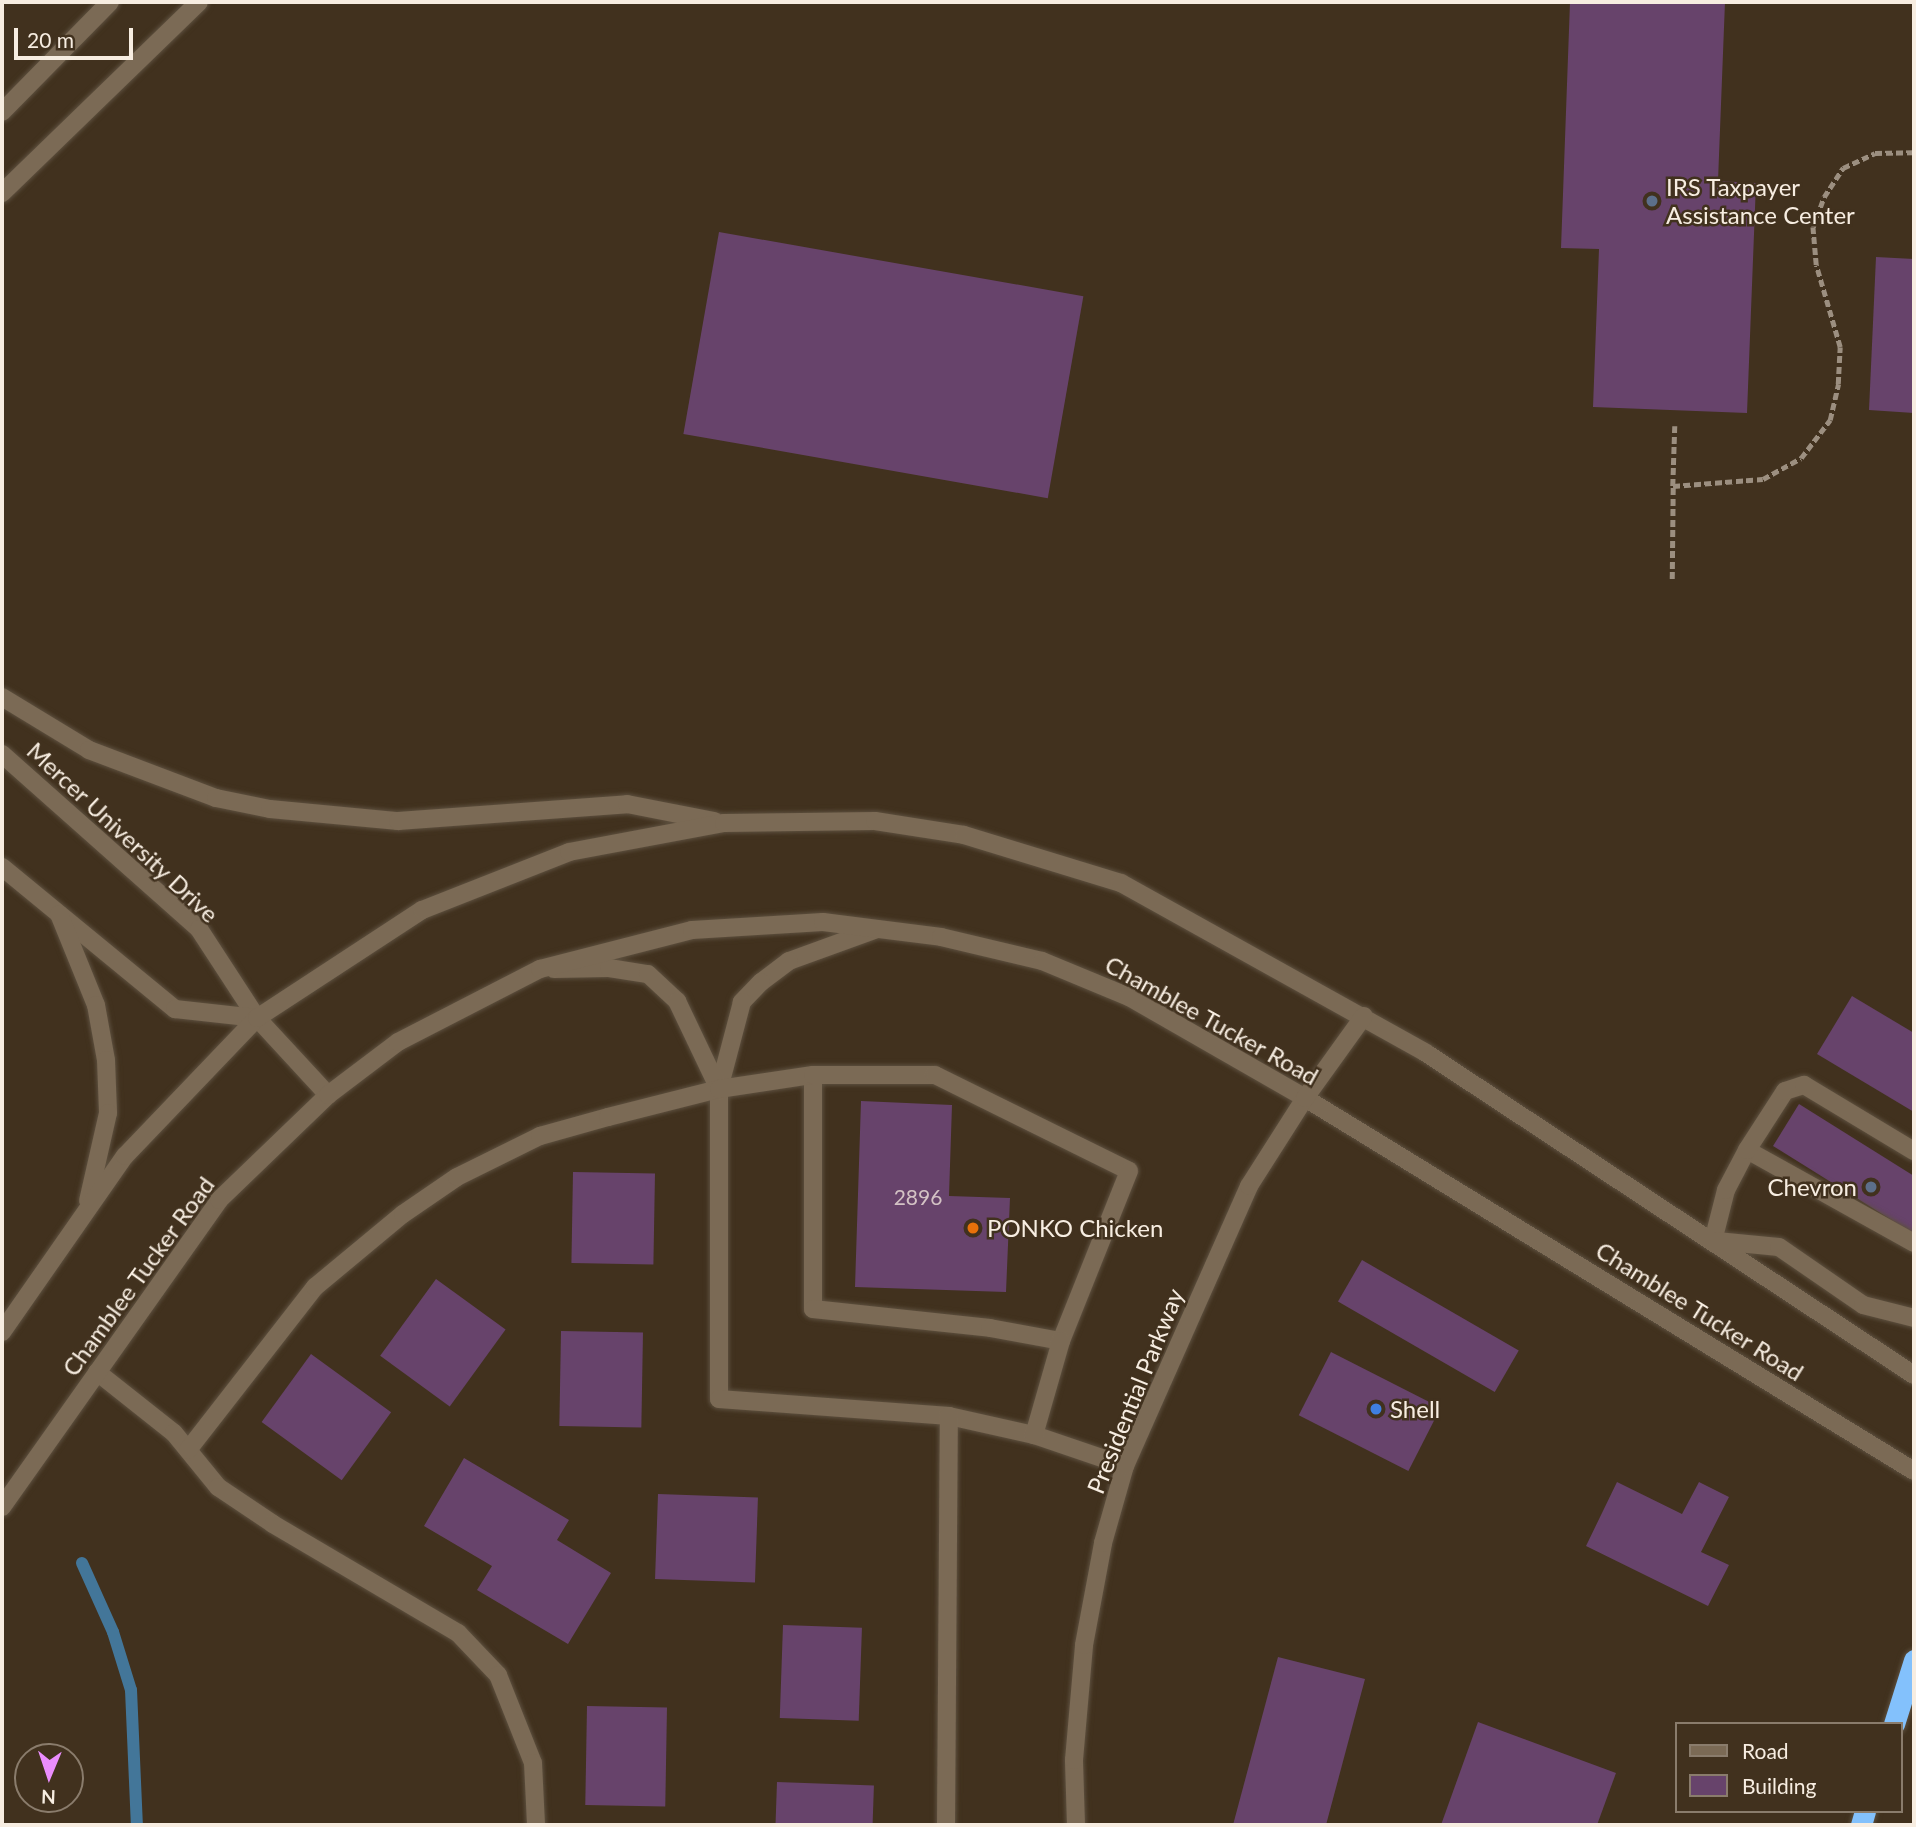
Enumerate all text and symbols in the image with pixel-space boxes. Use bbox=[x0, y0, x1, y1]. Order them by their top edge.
scale bar bbox=[18, 14, 136, 58]
text: 20 m bbox=[27, 27, 74, 52]
place label: IRS Taxpayer Assistance Center bbox=[1666, 173, 1855, 229]
marker: IRS Taxpayer Assistance Center bbox=[1644, 193, 1660, 209]
street label: Mercer University Drive bbox=[21, 736, 225, 928]
street label: Chamblee Tucker Road bbox=[1100, 949, 1324, 1091]
street label: Chamblee Tucker Road bbox=[56, 1170, 220, 1382]
place label: Chevron bbox=[1768, 1173, 1857, 1201]
marker: Chevron bbox=[1863, 1179, 1879, 1195]
house number: 2896 bbox=[894, 1184, 942, 1210]
place label: PONKO Chicken bbox=[987, 1214, 1163, 1242]
marker: PONKO Chicken bbox=[965, 1220, 981, 1236]
street label: Chamblee Tucker Road bbox=[1590, 1235, 1810, 1387]
street label: Presidential Parkway bbox=[1081, 1284, 1189, 1498]
place label: Shell bbox=[1390, 1395, 1440, 1423]
marker: Shell bbox=[1368, 1401, 1384, 1417]
legend bbox=[1674, 1722, 1902, 1813]
text: Road bbox=[1742, 1738, 1789, 1763]
north arrow bbox=[14, 1743, 84, 1813]
text: Building bbox=[1742, 1773, 1817, 1798]
text: N bbox=[41, 1786, 56, 1809]

